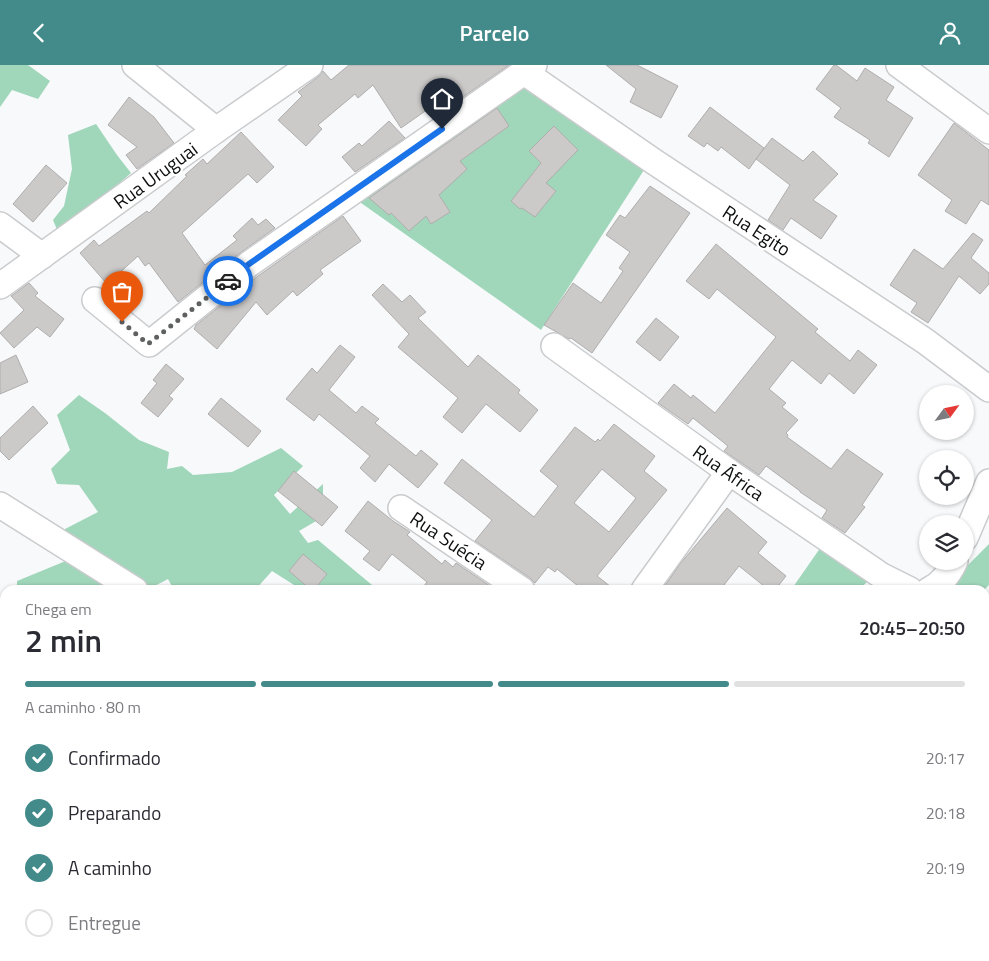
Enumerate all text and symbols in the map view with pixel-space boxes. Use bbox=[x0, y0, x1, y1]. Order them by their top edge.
text: Parcelo bbox=[460, 16, 529, 50]
icon: back bbox=[25, 19, 53, 47]
icon: person bbox=[936, 19, 964, 47]
pin bbox=[421, 78, 463, 129]
icon: home bbox=[428, 85, 456, 113]
street label: Rua Uruguai bbox=[107, 135, 203, 215]
street label: Rua Egito bbox=[717, 197, 797, 263]
courier bbox=[203, 256, 253, 306]
icon: car bbox=[214, 267, 242, 295]
pin bbox=[101, 271, 143, 322]
icon: bag bbox=[108, 278, 136, 306]
north arrow bbox=[919, 385, 974, 440]
map controls bbox=[919, 385, 974, 570]
street label: Rua África bbox=[687, 437, 771, 508]
button: locate bbox=[919, 450, 974, 505]
street label: Rua Suécia bbox=[405, 504, 494, 577]
button: layers bbox=[919, 515, 974, 570]
text: Chega em bbox=[25, 597, 92, 621]
text: 20:45–20:50 bbox=[859, 613, 965, 642]
text: 2 min bbox=[25, 616, 102, 664]
text: A caminho · 80 m bbox=[25, 695, 141, 719]
text: Confirmado bbox=[68, 743, 161, 772]
icon: check bbox=[25, 744, 53, 772]
text: 20:17 bbox=[926, 746, 965, 770]
text: Preparando bbox=[68, 798, 161, 827]
icon: check bbox=[25, 799, 53, 827]
text: 20:18 bbox=[926, 801, 965, 825]
text: A caminho bbox=[68, 853, 152, 882]
icon: check bbox=[25, 854, 53, 882]
text: 20:19 bbox=[926, 856, 965, 880]
text: Entregue bbox=[68, 908, 141, 937]

